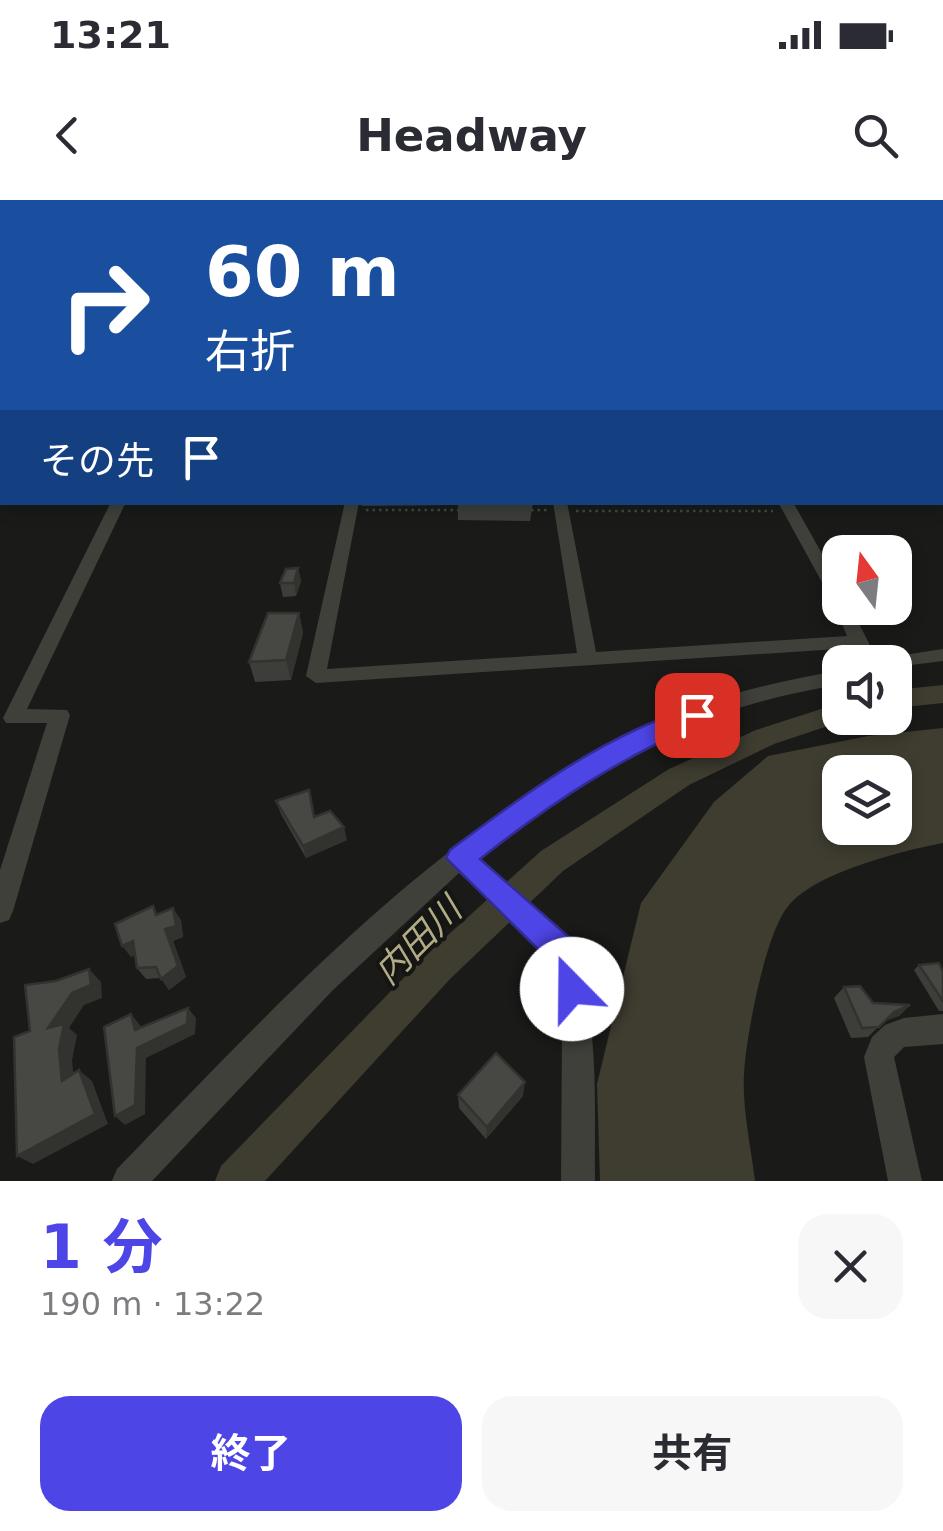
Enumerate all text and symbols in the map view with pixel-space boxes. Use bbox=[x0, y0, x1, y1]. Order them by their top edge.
text: 13:21 bbox=[50, 13, 171, 57]
icon: back bbox=[40, 108, 95, 163]
icon: search bbox=[848, 108, 903, 163]
text: Headway bbox=[356, 109, 587, 162]
text: 60 m bbox=[205, 231, 400, 313]
icon: right bbox=[40, 240, 170, 370]
text: 右折 bbox=[205, 325, 295, 378]
icon: arrive bbox=[174, 430, 229, 485]
text: その先 bbox=[40, 439, 154, 483]
north arrow bbox=[822, 535, 912, 625]
map controls bbox=[822, 535, 912, 845]
button: sound bbox=[822, 645, 912, 735]
pin bbox=[655, 673, 740, 758]
icon: arrive bbox=[670, 688, 725, 743]
button: layers bbox=[822, 755, 912, 845]
water label: 内田川 bbox=[367, 887, 472, 992]
position arrow bbox=[520, 937, 624, 1041]
text: 1 分 bbox=[40, 1212, 163, 1282]
button: close bbox=[798, 1214, 903, 1319]
text: 190 m · 13:22 bbox=[40, 1285, 265, 1323]
button: 終了 bbox=[40, 1396, 462, 1511]
button: 共有 bbox=[482, 1396, 903, 1511]

